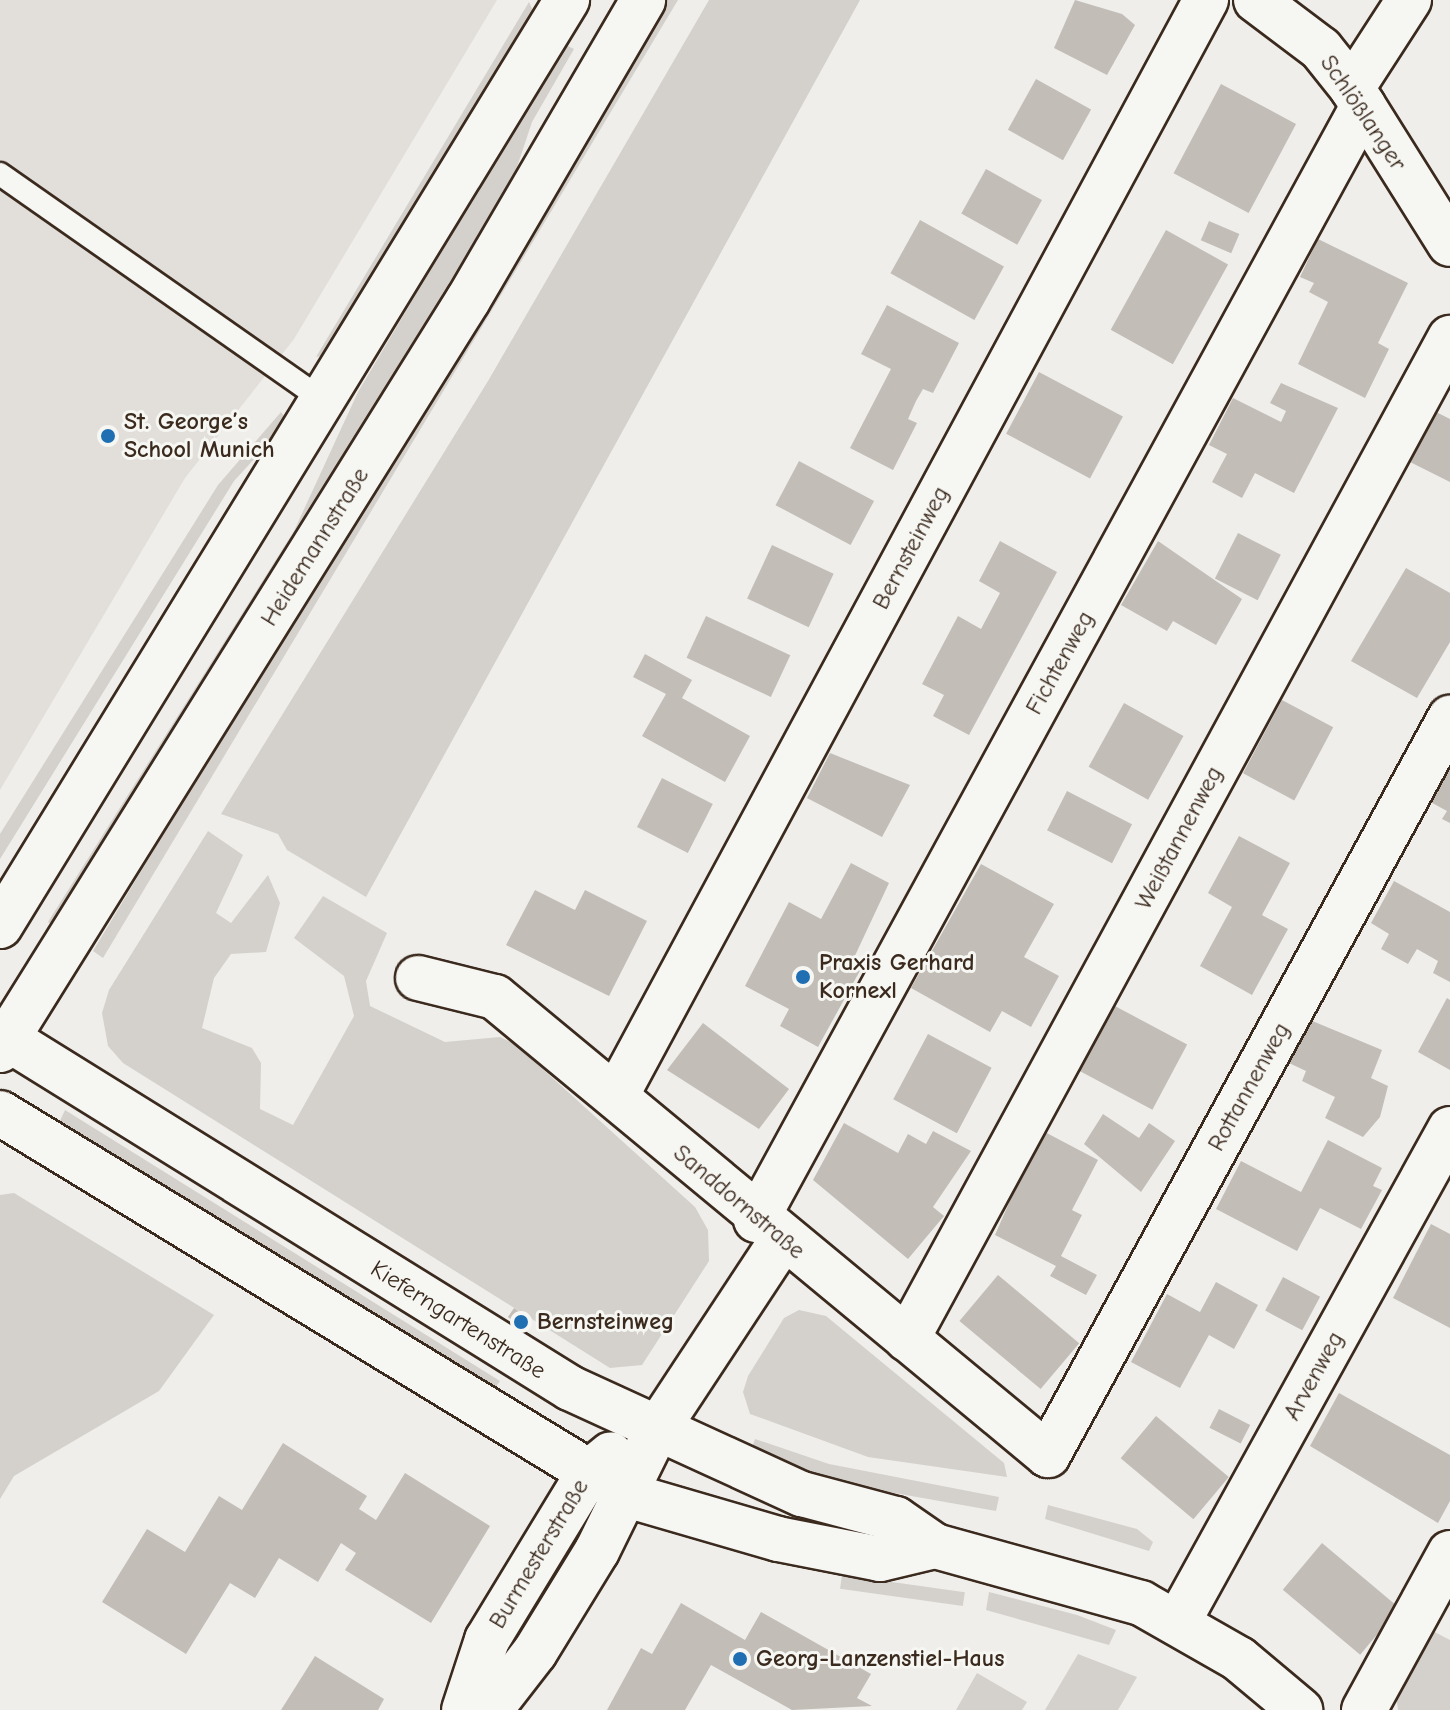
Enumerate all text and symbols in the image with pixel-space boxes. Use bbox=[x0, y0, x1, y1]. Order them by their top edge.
street label: Schlößlanger bbox=[1314, 50, 1412, 176]
place label: St. George’s School Munich bbox=[124, 408, 275, 464]
marker: St. George’s School Munich bbox=[99, 427, 117, 445]
street label: Heidemannstraße bbox=[255, 462, 375, 632]
street label: Bernsteinweg bbox=[867, 482, 955, 614]
street label: Fichtenweg bbox=[1020, 606, 1100, 720]
street label: Weißtannenweg bbox=[1129, 761, 1229, 915]
place label: Praxis Gerhard Kornexl bbox=[819, 949, 974, 1005]
marker: Praxis Gerhard Kornexl bbox=[794, 968, 812, 986]
street label: Rottannenweg bbox=[1202, 1018, 1296, 1156]
street label: Sanddornstraße bbox=[667, 1139, 811, 1265]
street label: Kieferngartenstraße bbox=[365, 1255, 551, 1385]
place label: Bernsteinweg bbox=[537, 1308, 674, 1336]
marker: Bernsteinweg bbox=[512, 1313, 530, 1331]
street label: Arvenweg bbox=[1278, 1327, 1350, 1425]
street label: Burmesterstraße bbox=[483, 1474, 595, 1634]
place label: Georg-Lanzenstiel-Haus bbox=[756, 1645, 1004, 1673]
marker: Georg-Lanzenstiel-Haus bbox=[731, 1650, 749, 1668]

